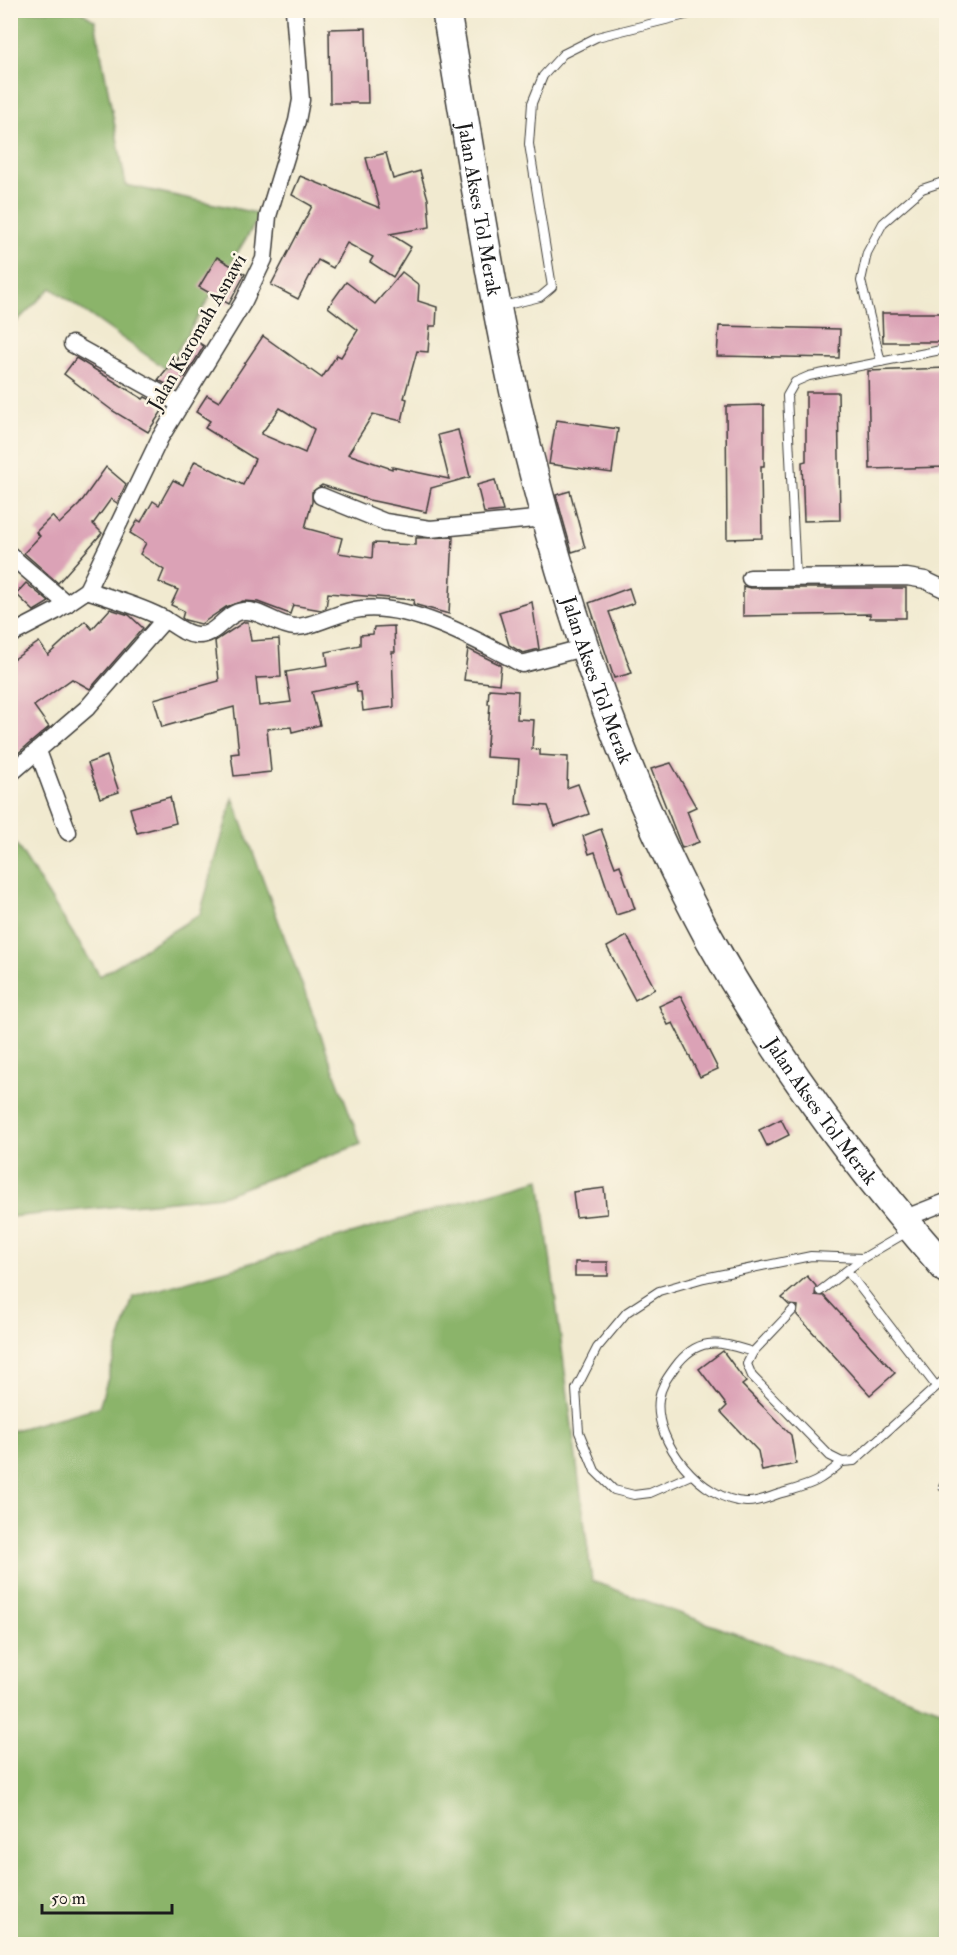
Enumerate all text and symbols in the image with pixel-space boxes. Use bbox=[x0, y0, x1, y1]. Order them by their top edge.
street label: Jalan Akses Tol Merak bbox=[452, 119, 507, 299]
street label: Jalan Karomah Asnawi bbox=[141, 249, 252, 416]
street label: Jalan Akses Tol Merak bbox=[556, 592, 639, 768]
street label: Jalan Akses Tol Merak bbox=[759, 1032, 883, 1190]
scale bar bbox=[42, 1877, 172, 1915]
text: 50 m bbox=[51, 1887, 86, 1910]

